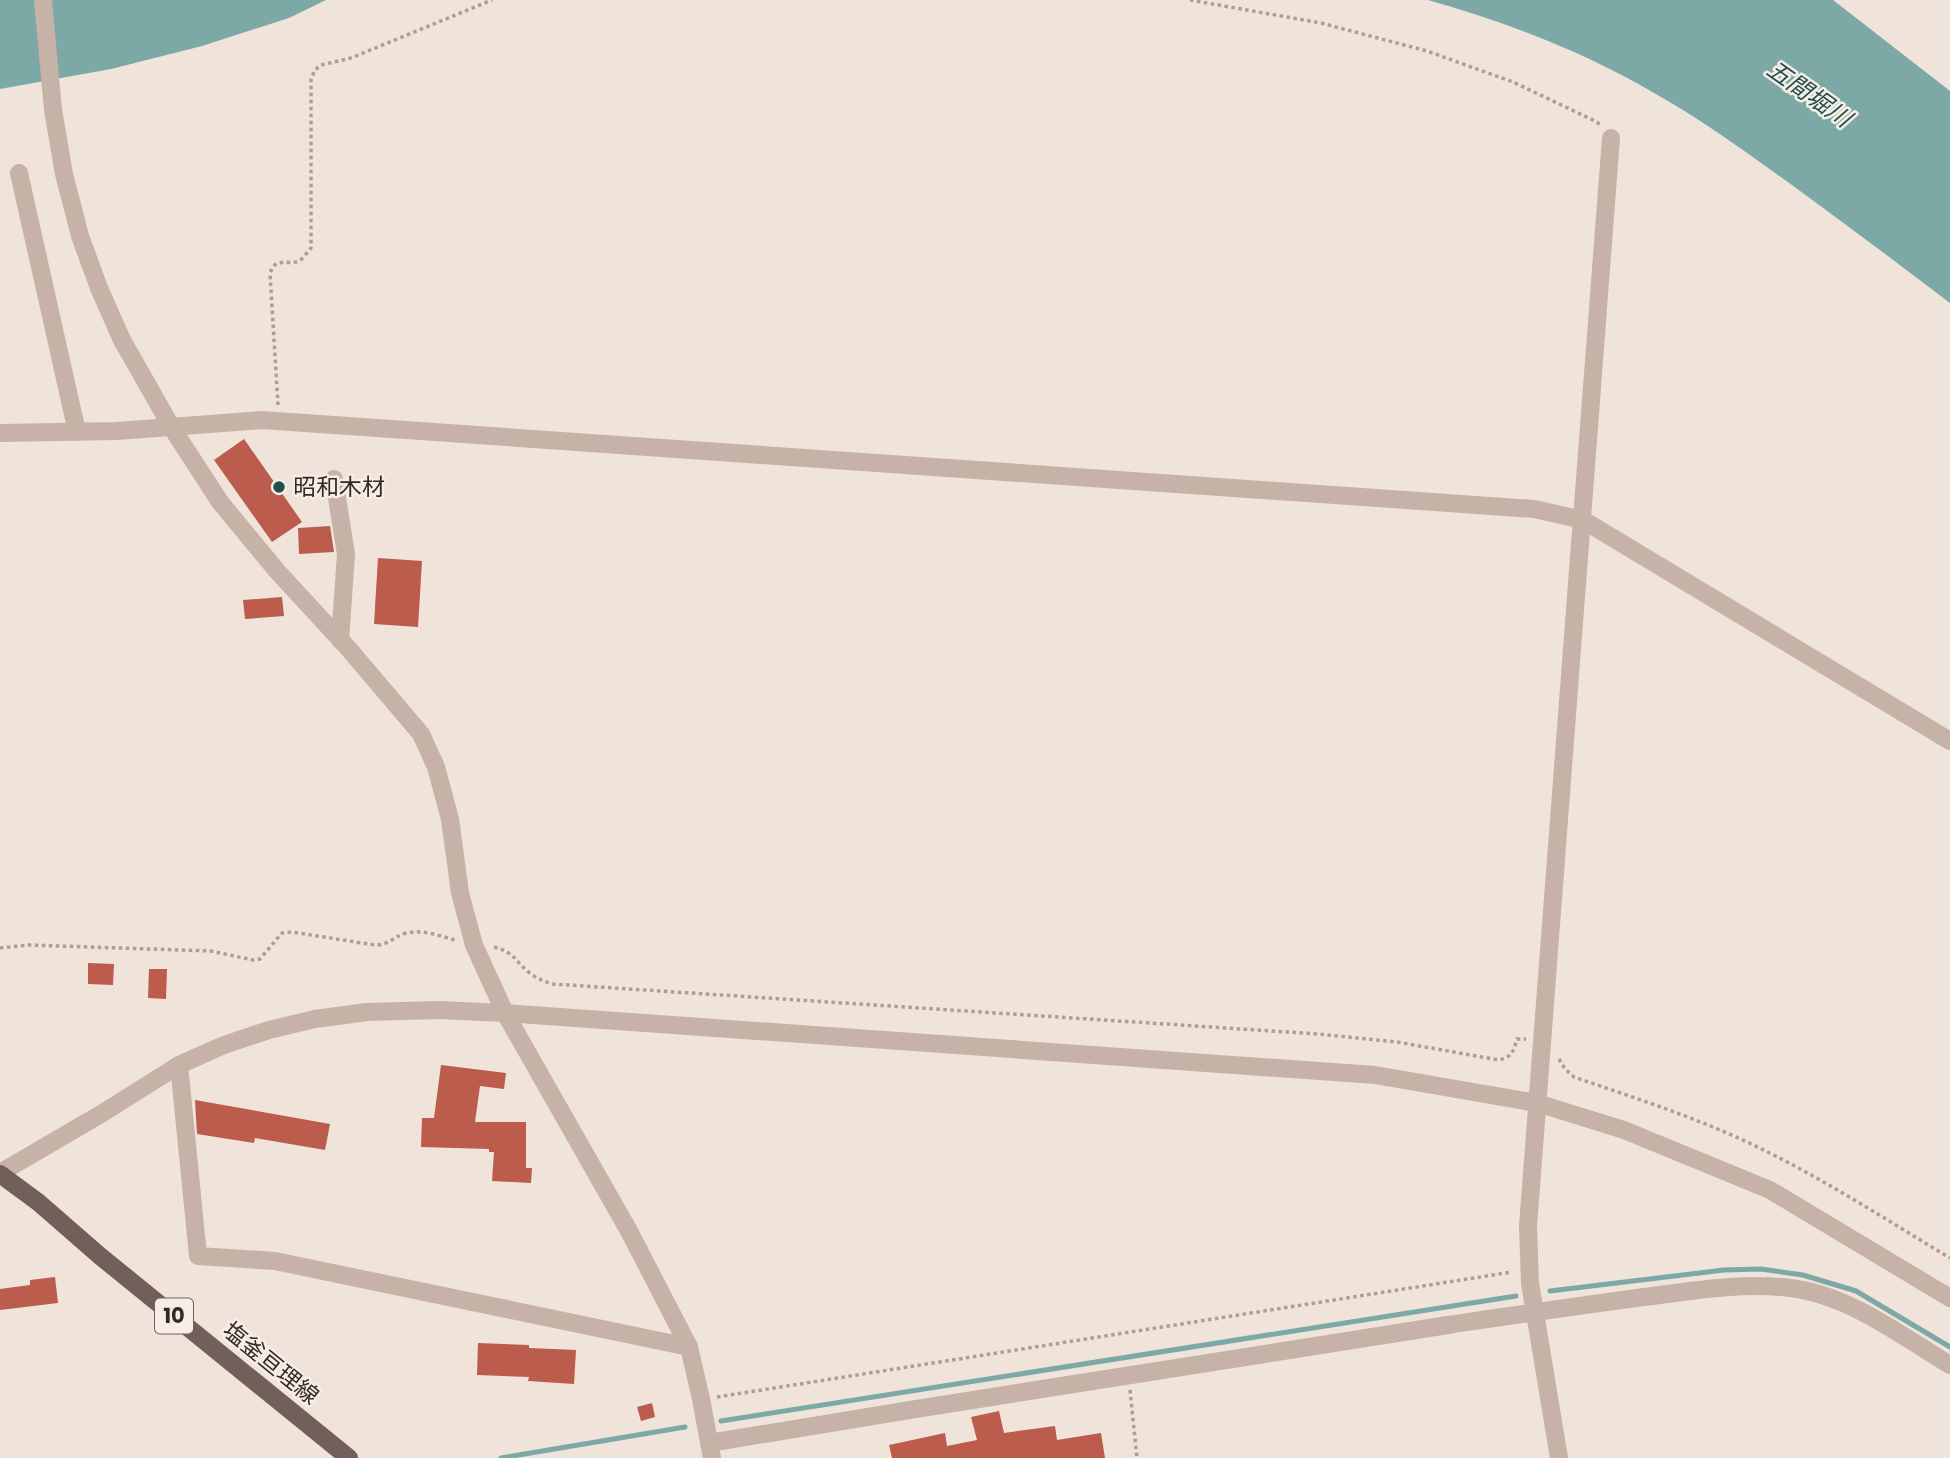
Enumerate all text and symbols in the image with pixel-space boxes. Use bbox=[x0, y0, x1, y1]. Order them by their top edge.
water label: 五間堀川 bbox=[1761, 53, 1861, 136]
place label: 昭和木材 bbox=[293, 471, 385, 503]
marker: 昭和木材 bbox=[271, 479, 287, 495]
road number: 10 bbox=[155, 1298, 193, 1334]
street label: 塩釜亘理線 bbox=[216, 1314, 326, 1412]

